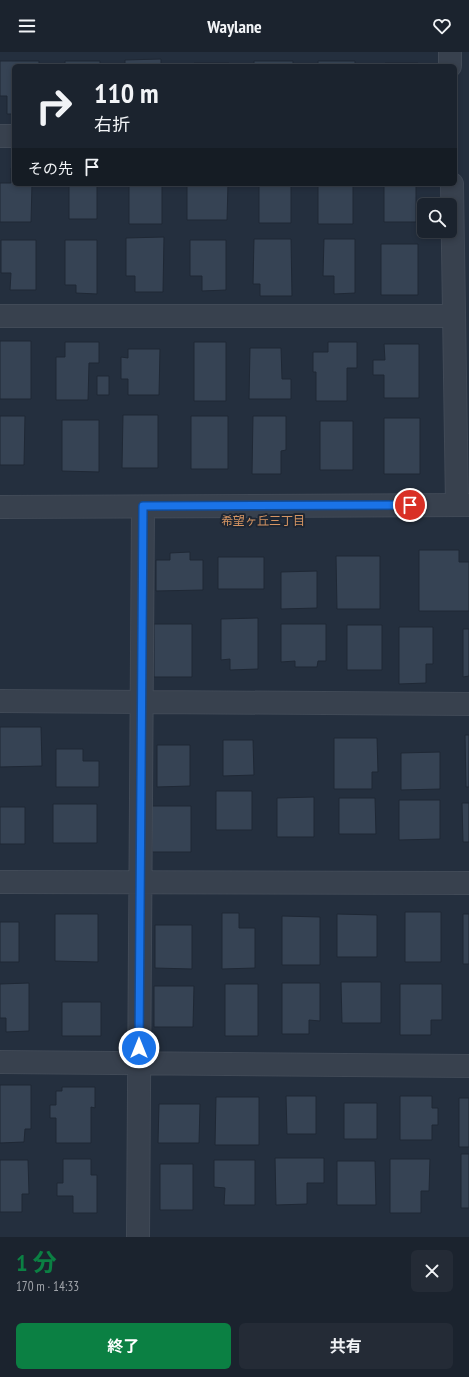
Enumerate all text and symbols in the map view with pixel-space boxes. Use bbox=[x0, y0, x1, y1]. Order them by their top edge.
icon: menu bbox=[16, 15, 38, 37]
text: Waylane bbox=[207, 15, 262, 38]
icon: heart bbox=[431, 15, 453, 37]
text: 110 m bbox=[94, 74, 158, 111]
icon: right bbox=[28, 80, 80, 132]
text: 右折 bbox=[94, 113, 130, 136]
icon: arrive bbox=[81, 156, 103, 178]
text: その先 bbox=[28, 159, 73, 178]
map controls bbox=[417, 198, 457, 238]
button: search bbox=[417, 198, 457, 238]
pin bbox=[393, 488, 427, 522]
icon: arrive bbox=[399, 494, 421, 516]
district label: 希望ヶ丘三丁目 bbox=[221, 513, 305, 528]
position arrow bbox=[118, 1027, 160, 1069]
text: 1 分 bbox=[16, 1247, 56, 1278]
button: close bbox=[411, 1250, 453, 1292]
text: 170 m · 14:33 bbox=[16, 1278, 79, 1295]
button: 終了 bbox=[16, 1323, 231, 1369]
button: 共有 bbox=[239, 1323, 453, 1369]

